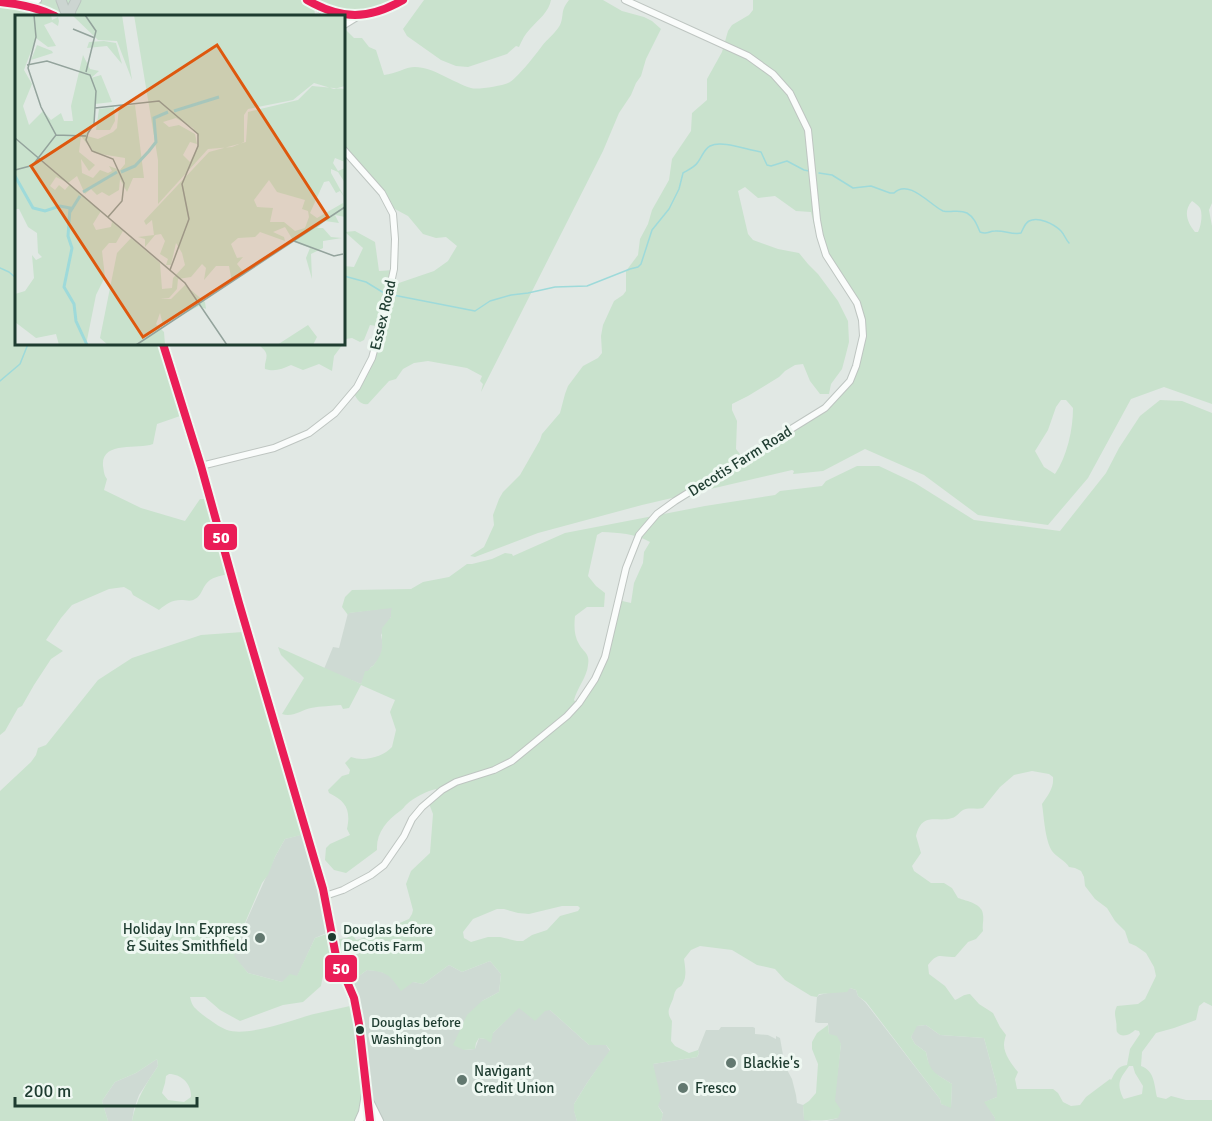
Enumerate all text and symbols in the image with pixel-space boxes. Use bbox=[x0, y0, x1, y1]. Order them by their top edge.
inset map bbox=[15, 15, 345, 345]
street label: Essex Road bbox=[366, 278, 400, 352]
street label: Decotis Farm Road bbox=[685, 422, 795, 500]
line badge: 50 bbox=[203, 523, 238, 551]
text: 50 bbox=[212, 528, 230, 548]
place label: Holiday Inn Express & Suites Smithfield bbox=[123, 920, 248, 955]
place label: Douglas before DeCotis Farm bbox=[343, 921, 433, 955]
marker: Holiday Inn Express & Suites Smithfield bbox=[253, 931, 267, 945]
marker: Douglas before DeCotis Farm bbox=[326, 931, 338, 943]
line badge: 50 bbox=[324, 954, 358, 983]
text: 50 bbox=[332, 959, 350, 979]
place label: Douglas before Washington bbox=[371, 1014, 461, 1048]
marker: Douglas before Washington bbox=[354, 1024, 366, 1036]
place label: Blackie's bbox=[743, 1054, 800, 1072]
marker: Blackie's bbox=[724, 1056, 738, 1070]
place label: Navigant Credit Union bbox=[474, 1062, 555, 1097]
scale bar bbox=[15, 1070, 196, 1108]
marker: Navigant Credit Union bbox=[455, 1073, 469, 1087]
place label: Fresco bbox=[695, 1079, 737, 1097]
text: 200 m bbox=[24, 1080, 71, 1102]
marker: Fresco bbox=[676, 1081, 690, 1095]

